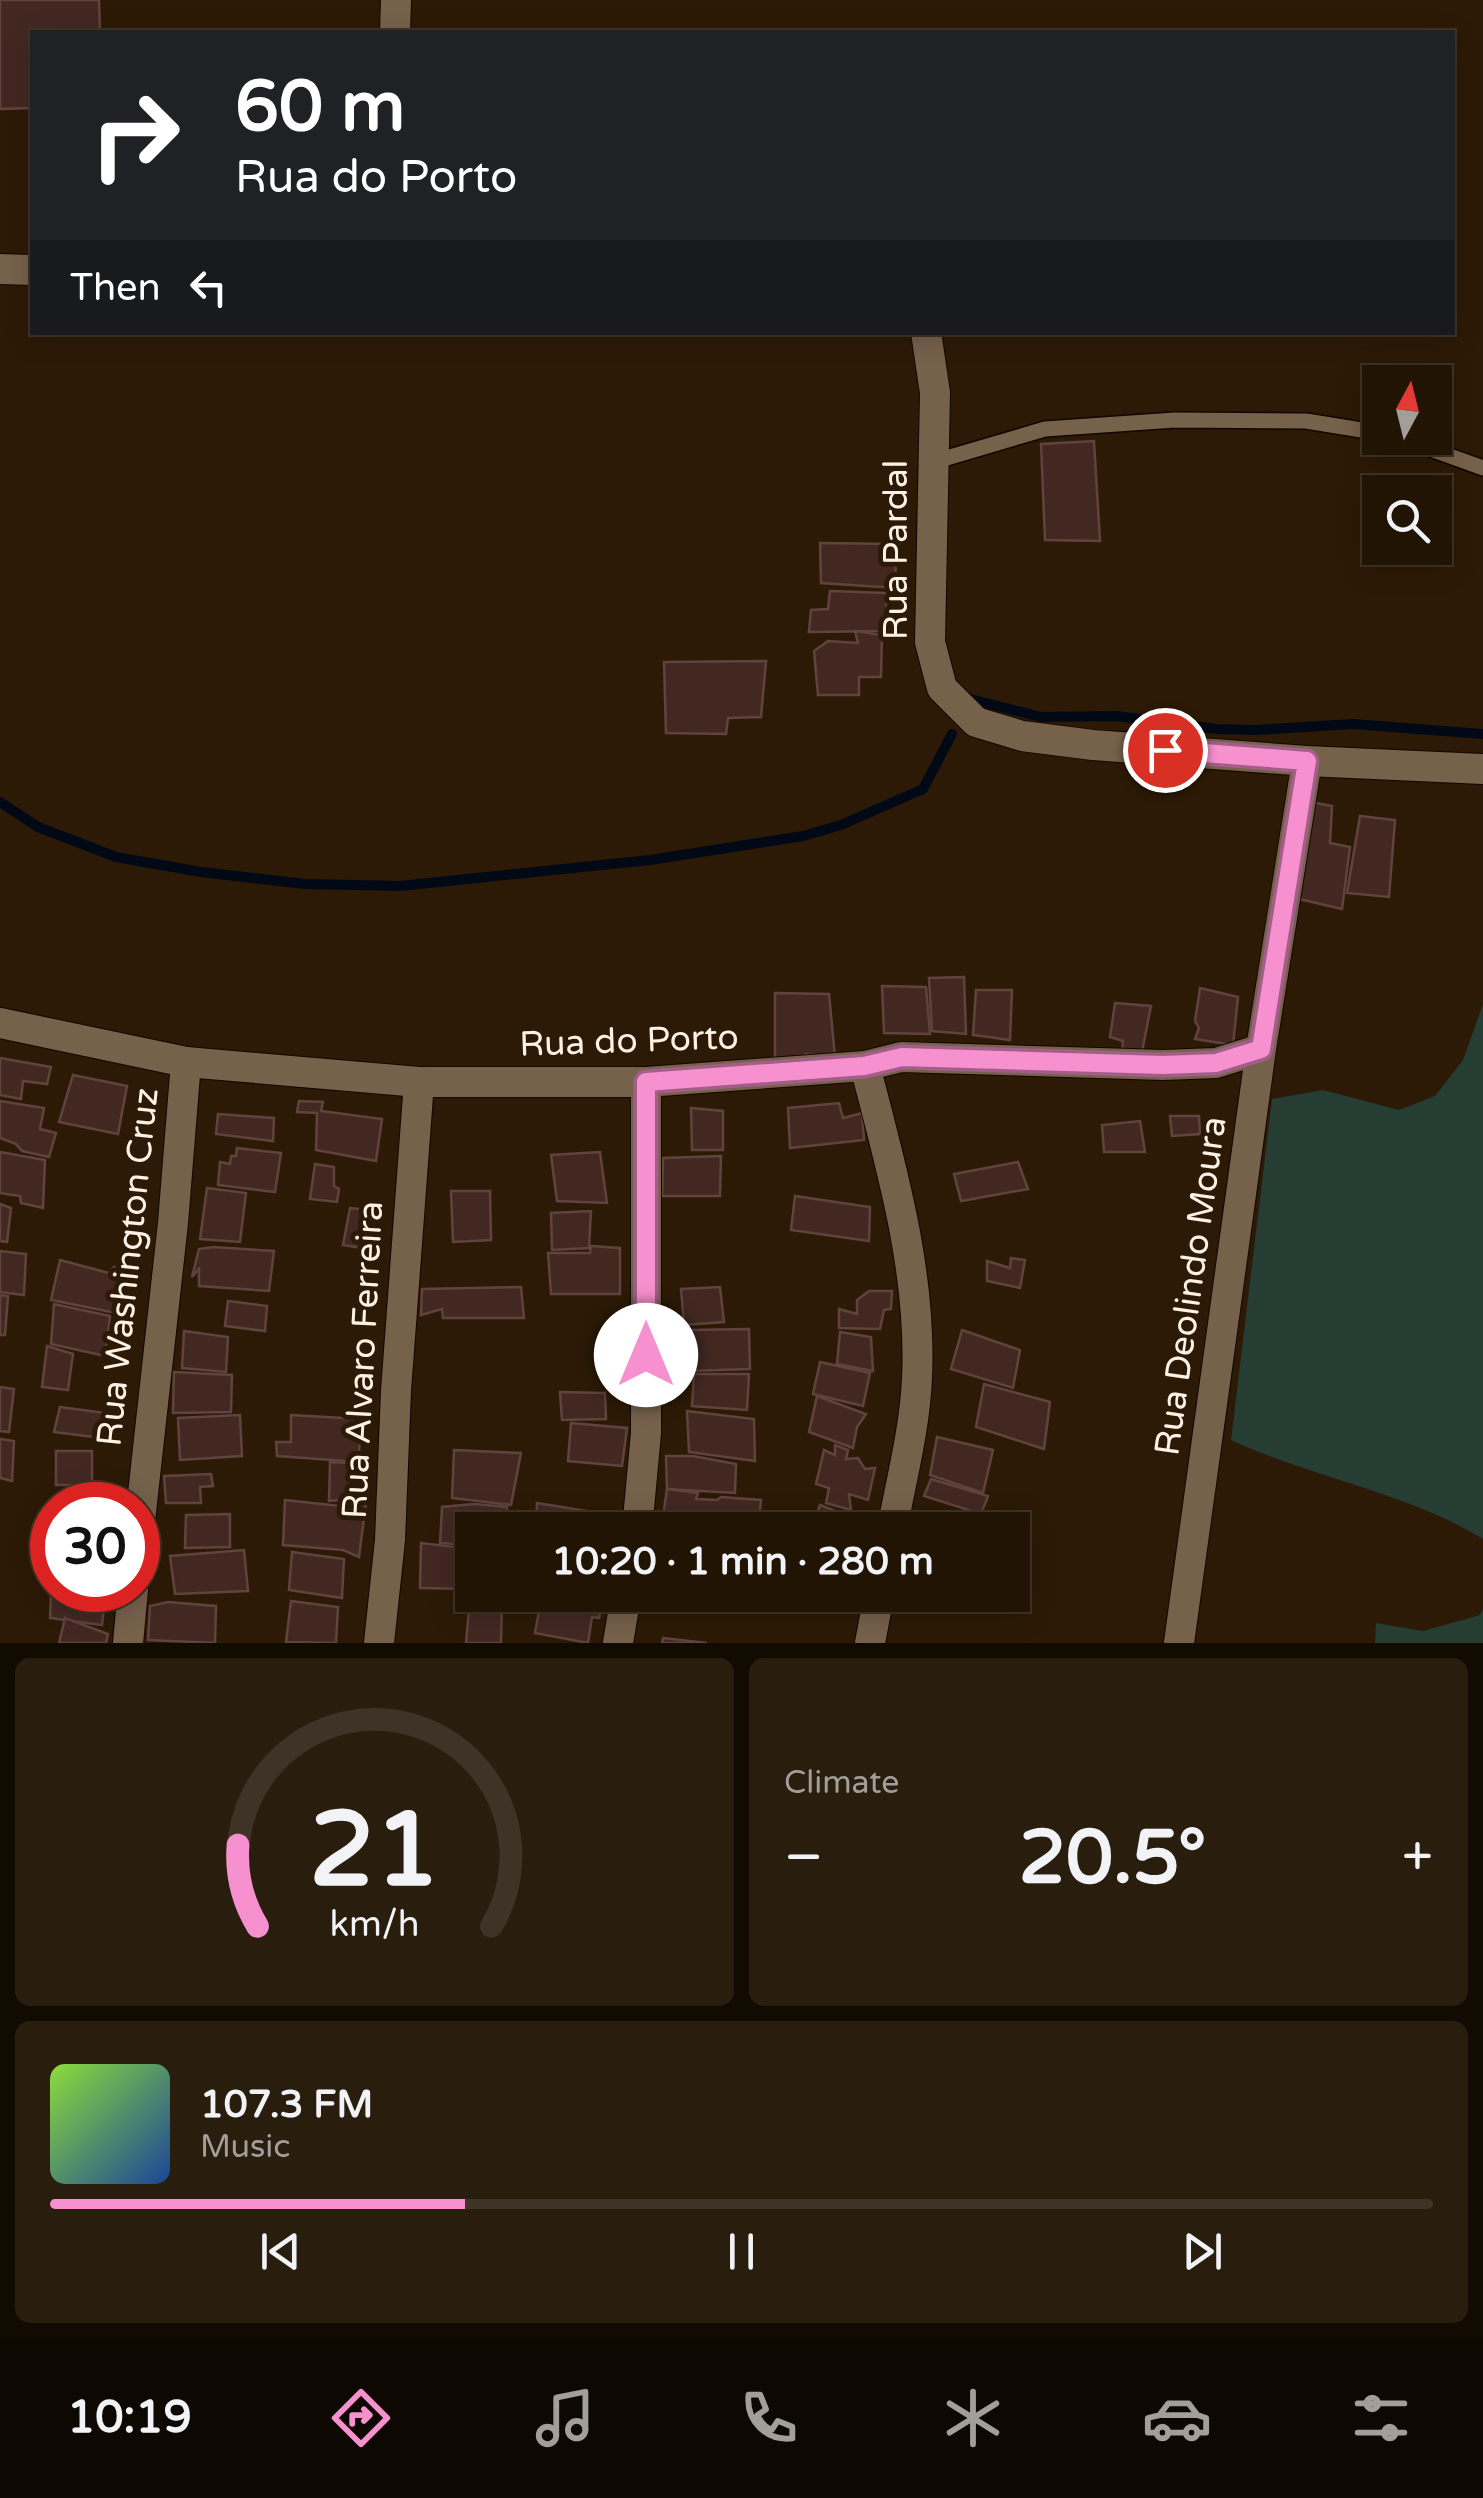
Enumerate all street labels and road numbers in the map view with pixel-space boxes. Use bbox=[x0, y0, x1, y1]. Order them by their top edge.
street label: Rua Pardal bbox=[875, 460, 917, 640]
street label: Rua do Porto bbox=[519, 1016, 739, 1066]
street label: Rua Washington Cruz bbox=[88, 1086, 168, 1448]
street label: Rua Deolindo Moura bbox=[1146, 1114, 1236, 1458]
street label: Rua Alvaro Ferreira bbox=[334, 1200, 392, 1520]

